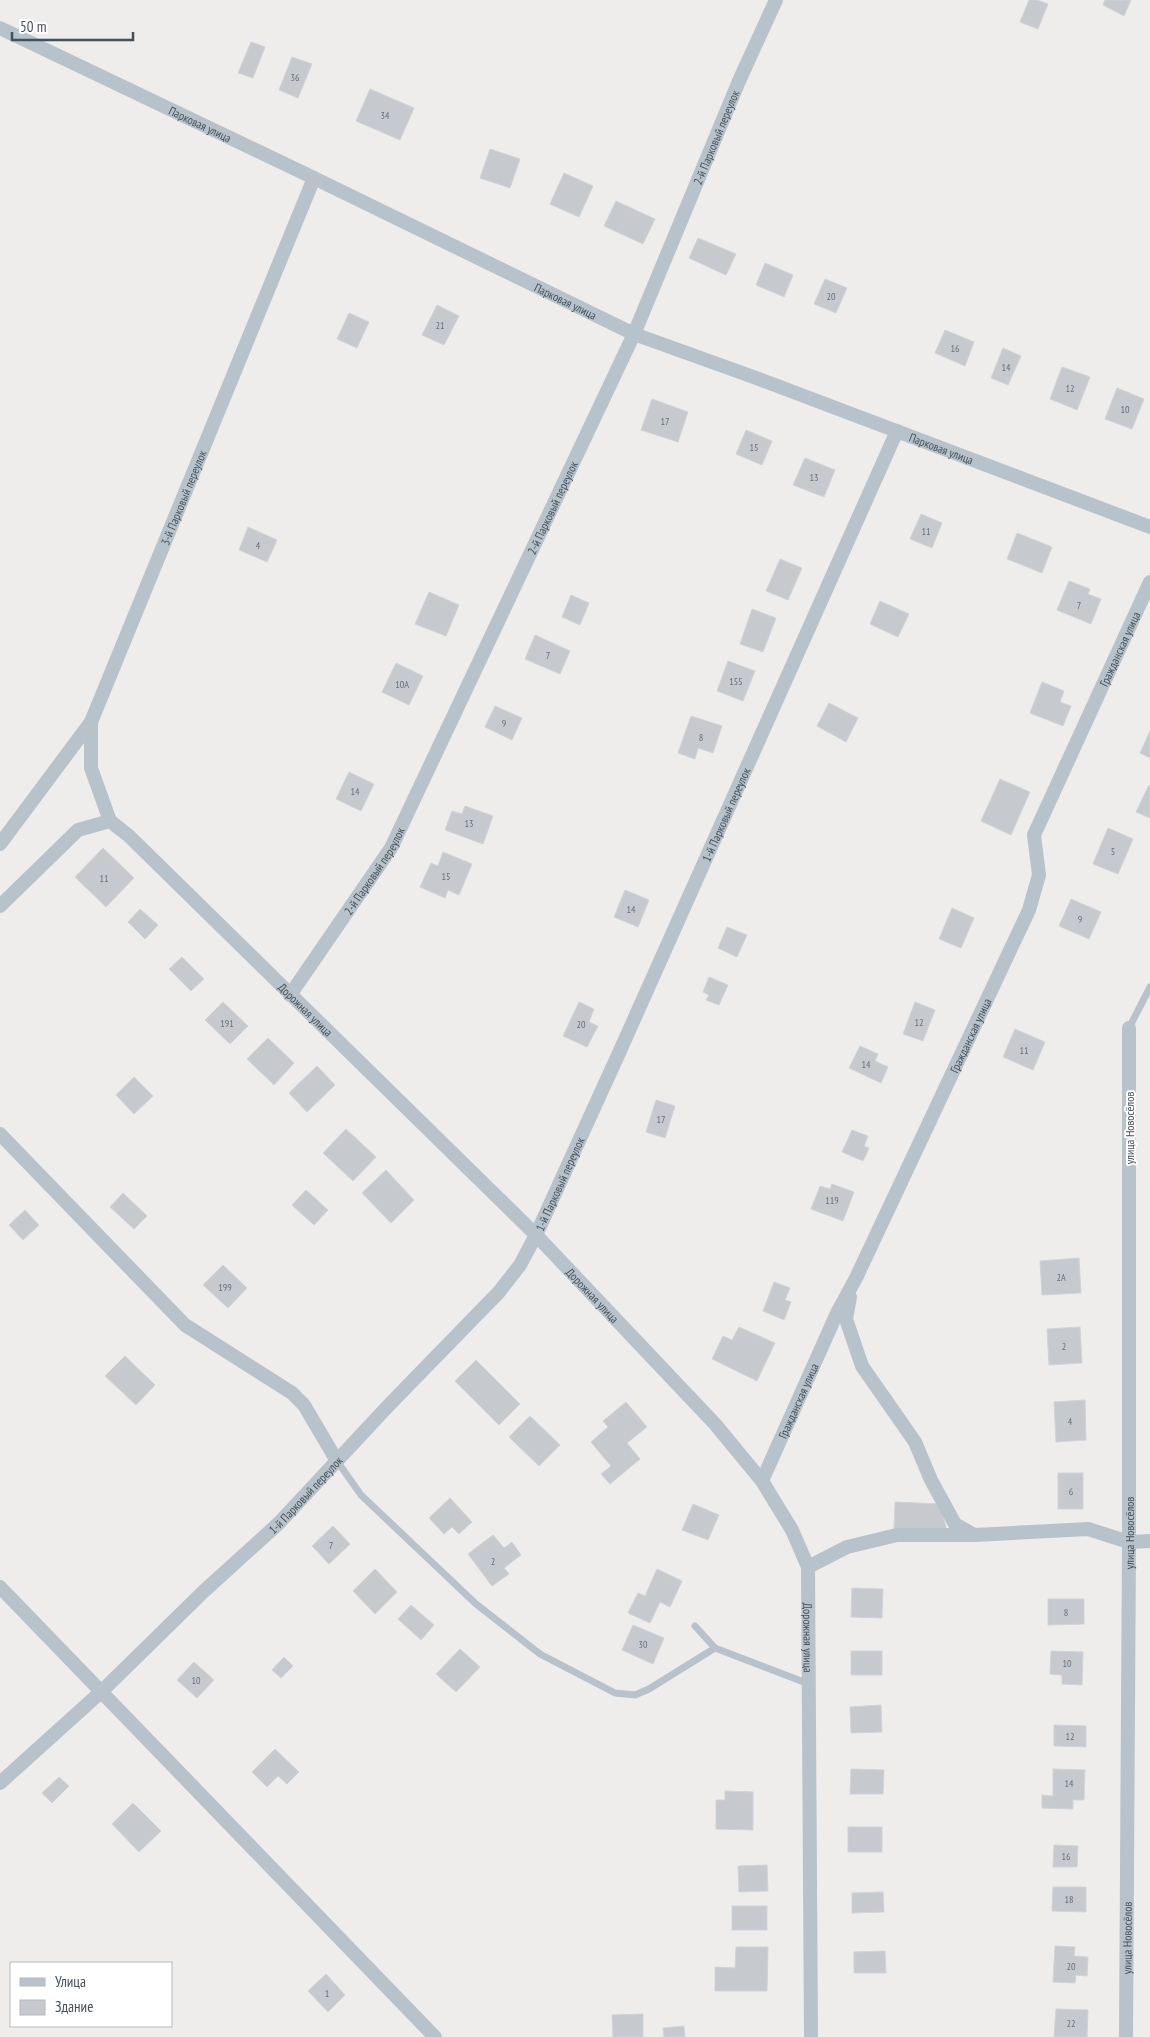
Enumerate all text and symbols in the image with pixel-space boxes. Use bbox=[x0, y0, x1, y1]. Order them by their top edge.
scale bar bbox=[12, 10, 134, 42]
text: 50 m bbox=[20, 17, 46, 36]
house number: 36 bbox=[291, 71, 300, 84]
street label: 2-й Парковый переулок bbox=[689, 87, 742, 187]
street label: Парковая улица bbox=[167, 102, 234, 145]
house number: 34 bbox=[381, 109, 390, 122]
street label: Парковая улица bbox=[532, 279, 600, 322]
house number: 20 bbox=[827, 290, 836, 303]
house number: 21 bbox=[436, 319, 445, 332]
house number: 16 bbox=[951, 342, 960, 355]
house number: 14 bbox=[1002, 361, 1011, 374]
house number: 12 bbox=[1066, 382, 1075, 395]
house number: 10 bbox=[1121, 403, 1130, 416]
house number: 17 bbox=[661, 415, 670, 428]
street label: Парковая улица bbox=[907, 429, 976, 467]
house number: 15 bbox=[750, 441, 759, 454]
street label: 3-й Парковый переулок bbox=[157, 447, 209, 547]
street label: 2-й Парковый переулок bbox=[524, 458, 581, 556]
house number: 13 bbox=[810, 471, 819, 484]
house number: 11 bbox=[922, 525, 931, 538]
house number: 4 bbox=[256, 539, 261, 552]
house number: 7 bbox=[1077, 599, 1081, 612]
street label: Гражданская улица bbox=[1096, 609, 1143, 689]
house number: 7 bbox=[546, 649, 550, 662]
house number: 155 bbox=[729, 675, 743, 688]
house number: 10А bbox=[395, 678, 409, 691]
house number: 9 bbox=[502, 717, 506, 730]
house number: 8 bbox=[699, 731, 703, 744]
street label: 1-й Парковый переулок bbox=[698, 765, 753, 864]
house number: 14 bbox=[351, 785, 360, 798]
house number: 13 bbox=[465, 817, 474, 830]
street label: 2-й Парковый переулок bbox=[340, 824, 407, 917]
house number: 5 bbox=[1111, 845, 1115, 858]
house number: 15 bbox=[442, 870, 451, 883]
house number: 11 bbox=[100, 872, 109, 885]
house number: 14 bbox=[627, 903, 636, 916]
house number: 9 bbox=[1078, 913, 1082, 926]
street label: Дорожная улица bbox=[276, 979, 336, 1039]
street label: Гражданская улица bbox=[946, 995, 994, 1075]
house number: 12 bbox=[915, 1016, 924, 1029]
house number: 191 bbox=[220, 1017, 234, 1030]
house number: 20 bbox=[577, 1018, 586, 1031]
house number: 11 bbox=[1020, 1044, 1029, 1057]
house number: 14 bbox=[862, 1058, 871, 1071]
street label: улица Новосёлов bbox=[1122, 1092, 1137, 1164]
house number: 17 bbox=[657, 1113, 666, 1126]
street label: 1-й Парковый переулок bbox=[532, 1134, 587, 1233]
house number: 119 bbox=[825, 1194, 839, 1207]
street label: Дорожная улица bbox=[563, 1264, 623, 1326]
house number: 2А bbox=[1056, 1271, 1066, 1284]
house number: 199 bbox=[218, 1281, 232, 1294]
house number: 2 bbox=[1062, 1340, 1066, 1353]
street label: Гражданская улица bbox=[775, 1361, 821, 1441]
house number: 4 bbox=[1068, 1415, 1073, 1428]
street label: 1-й Парковый переулок bbox=[265, 1452, 346, 1537]
house number: 6 bbox=[1069, 1485, 1074, 1498]
street label: улица Новосёлов bbox=[1121, 1497, 1137, 1569]
house number: 7 bbox=[329, 1539, 333, 1552]
house number: 2 bbox=[491, 1555, 495, 1568]
street label: Дорожная улица bbox=[801, 1603, 816, 1673]
house number: 8 bbox=[1064, 1606, 1068, 1619]
house number: 30 bbox=[639, 1638, 648, 1651]
house number: 10 bbox=[1063, 1657, 1072, 1670]
house number: 10 bbox=[192, 1674, 201, 1687]
house number: 12 bbox=[1066, 1730, 1075, 1743]
house number: 14 bbox=[1065, 1777, 1074, 1790]
house number: 16 bbox=[1062, 1850, 1071, 1863]
house number: 18 bbox=[1065, 1893, 1074, 1906]
street label: улица Новосёлов bbox=[1119, 1901, 1134, 1974]
house number: 20 bbox=[1067, 1960, 1076, 1973]
legend bbox=[10, 1962, 172, 2027]
text: Улица bbox=[55, 1972, 86, 1991]
house number: 1 bbox=[325, 1987, 329, 2000]
text: Здание bbox=[55, 1997, 93, 2016]
house number: 22 bbox=[1067, 2017, 1076, 2030]

